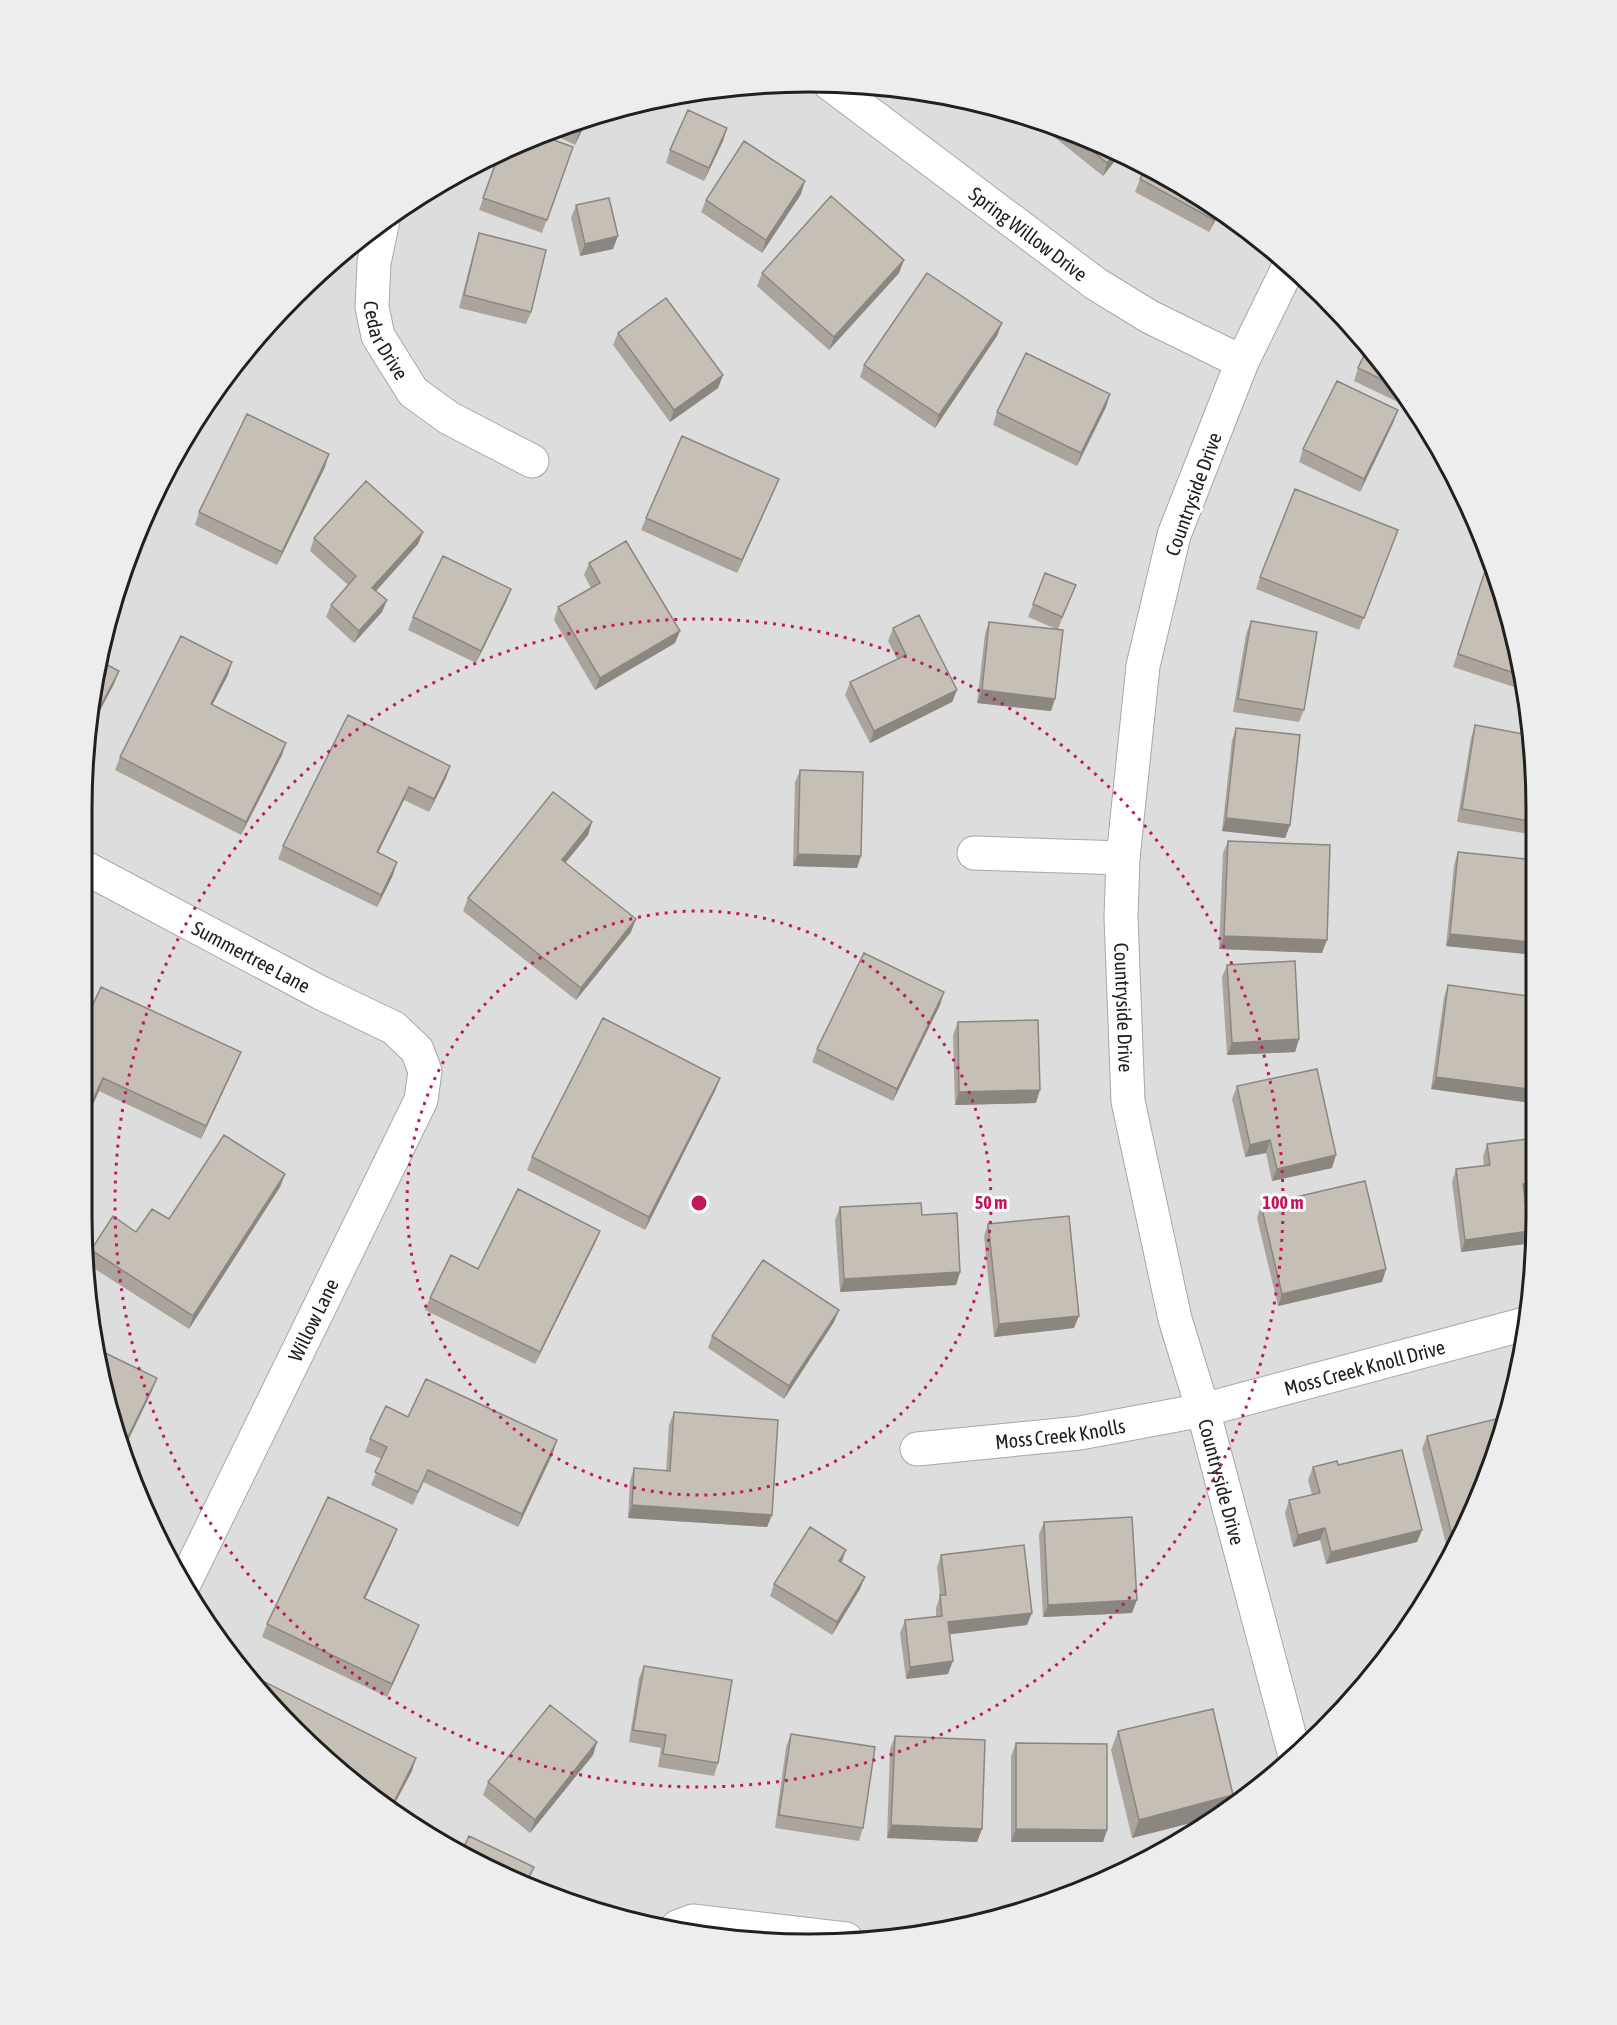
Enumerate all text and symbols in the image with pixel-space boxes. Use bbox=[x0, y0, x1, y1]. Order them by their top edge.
street label: Spring Willow Drive bbox=[965, 182, 1092, 285]
street label: Cedar Drive bbox=[360, 300, 413, 383]
street label: Countryside Drive bbox=[1160, 429, 1226, 559]
street label: Summertree Lane bbox=[189, 915, 314, 997]
street label: Countryside Drive bbox=[1110, 942, 1138, 1073]
text: 50 m bbox=[975, 1192, 1007, 1213]
text: 100 m bbox=[1263, 1192, 1303, 1213]
centre of rings bbox=[689, 1193, 709, 1213]
street label: Willow Lane bbox=[283, 1275, 343, 1365]
street label: Moss Creek Knoll Drive bbox=[1282, 1334, 1447, 1399]
street label: Moss Creek Knolls bbox=[994, 1413, 1127, 1453]
street label: Countryside Drive bbox=[1194, 1416, 1250, 1547]

